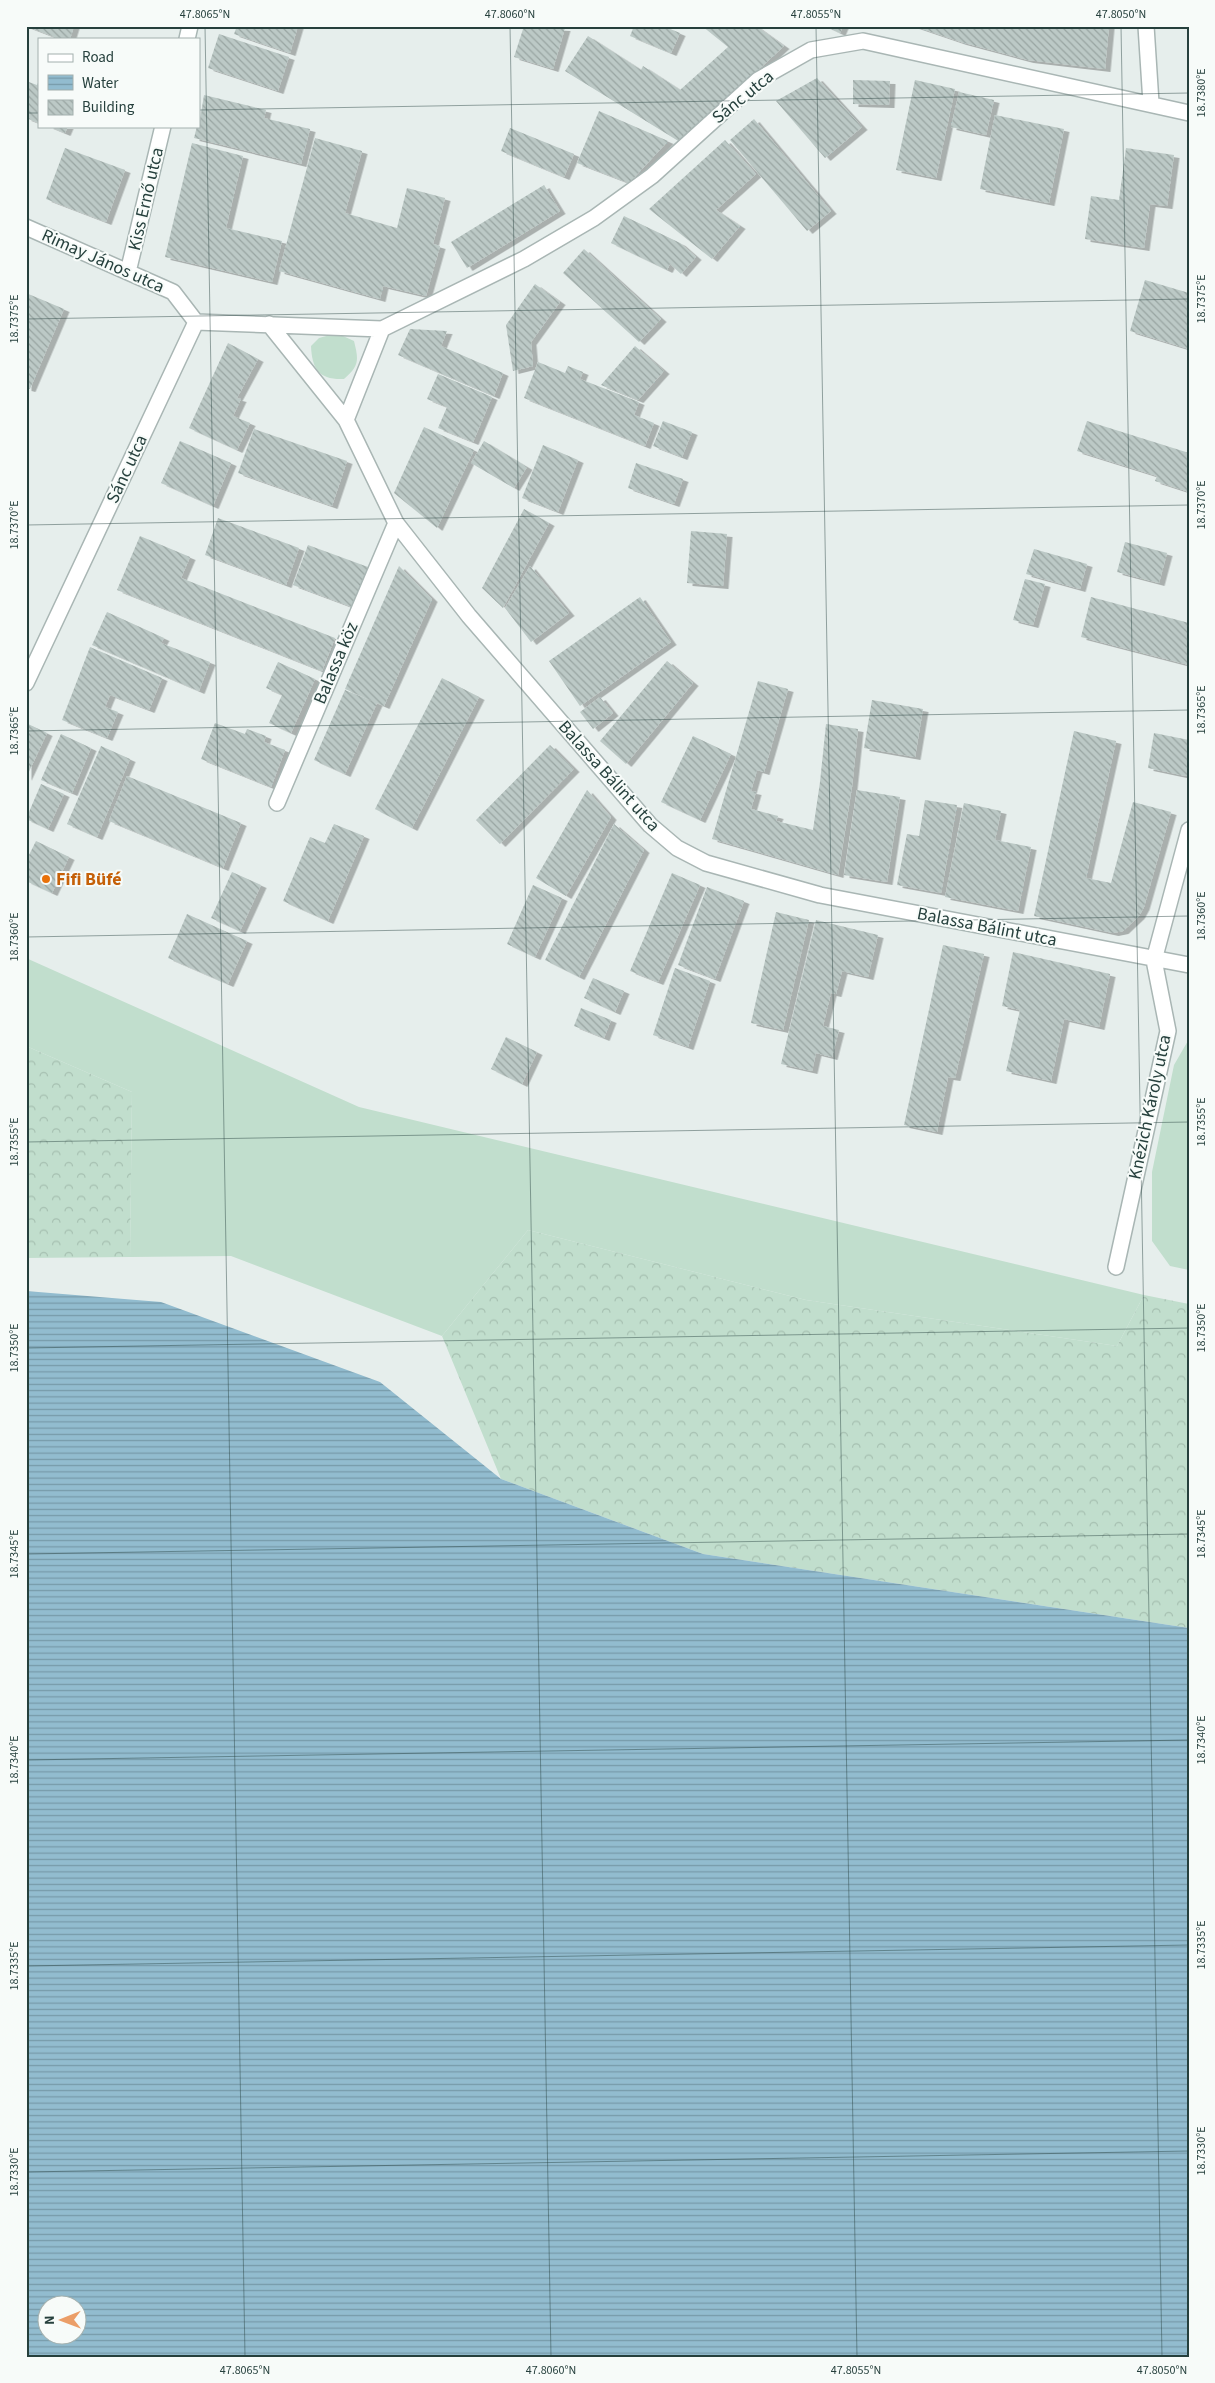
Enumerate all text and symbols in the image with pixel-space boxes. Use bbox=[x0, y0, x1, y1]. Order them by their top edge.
text: 47.8065°N bbox=[180, 6, 230, 23]
text: 47.8060°N bbox=[485, 6, 535, 23]
text: 47.8055°N bbox=[791, 6, 841, 23]
text: 47.8050°N bbox=[1096, 6, 1146, 23]
legend bbox=[38, 38, 200, 128]
text: Road bbox=[82, 47, 114, 68]
street label: Sánc utca bbox=[707, 64, 779, 130]
text: 18.7380°E bbox=[1193, 68, 1210, 118]
text: Water bbox=[82, 73, 119, 94]
text: Building bbox=[82, 97, 135, 118]
street label: Kiss Ernő utca bbox=[122, 145, 170, 253]
street label: Rimay János utca bbox=[38, 223, 168, 299]
text: 18.7375°E bbox=[1193, 274, 1210, 324]
text: 18.7375°E bbox=[6, 294, 23, 344]
street label: Sánc utca bbox=[100, 431, 154, 507]
text: 18.7370°E bbox=[1193, 480, 1210, 530]
text: 18.7370°E bbox=[6, 500, 23, 550]
street label: Balassa köz bbox=[308, 618, 365, 708]
text: 18.7365°E bbox=[1193, 685, 1210, 735]
text: 18.7365°E bbox=[6, 706, 23, 756]
street label: Balassa Bálint utca bbox=[552, 715, 666, 837]
place label: Fifi Büfé bbox=[56, 867, 122, 892]
marker: Fifi Büfé bbox=[40, 873, 52, 885]
text: 18.7360°E bbox=[1193, 891, 1210, 941]
street label: Balassa Bálint utca bbox=[915, 901, 1059, 953]
text: 18.7360°E bbox=[6, 912, 23, 962]
street label: Knézich Károly utca bbox=[1122, 1032, 1178, 1182]
text: 18.7355°E bbox=[1193, 1097, 1210, 1147]
text: 18.7355°E bbox=[6, 1117, 23, 1167]
text: 18.7350°E bbox=[1193, 1303, 1210, 1353]
text: 18.7350°E bbox=[6, 1323, 23, 1373]
text: 18.7345°E bbox=[1193, 1509, 1210, 1559]
text: 18.7345°E bbox=[6, 1529, 23, 1579]
text: 18.7340°E bbox=[1193, 1715, 1210, 1765]
text: 18.7340°E bbox=[6, 1735, 23, 1785]
text: 18.7335°E bbox=[1193, 1920, 1210, 1970]
text: 18.7335°E bbox=[6, 1941, 23, 1991]
text: 18.7330°E bbox=[1193, 2126, 1210, 2176]
text: 18.7330°E bbox=[6, 2147, 23, 2197]
north arrow bbox=[38, 2296, 88, 2346]
text: N bbox=[40, 2315, 60, 2325]
text: 47.8065°N bbox=[220, 2362, 270, 2379]
text: 47.8060°N bbox=[526, 2362, 576, 2379]
text: 47.8055°N bbox=[831, 2362, 881, 2379]
text: 47.8050°N bbox=[1137, 2362, 1187, 2379]

